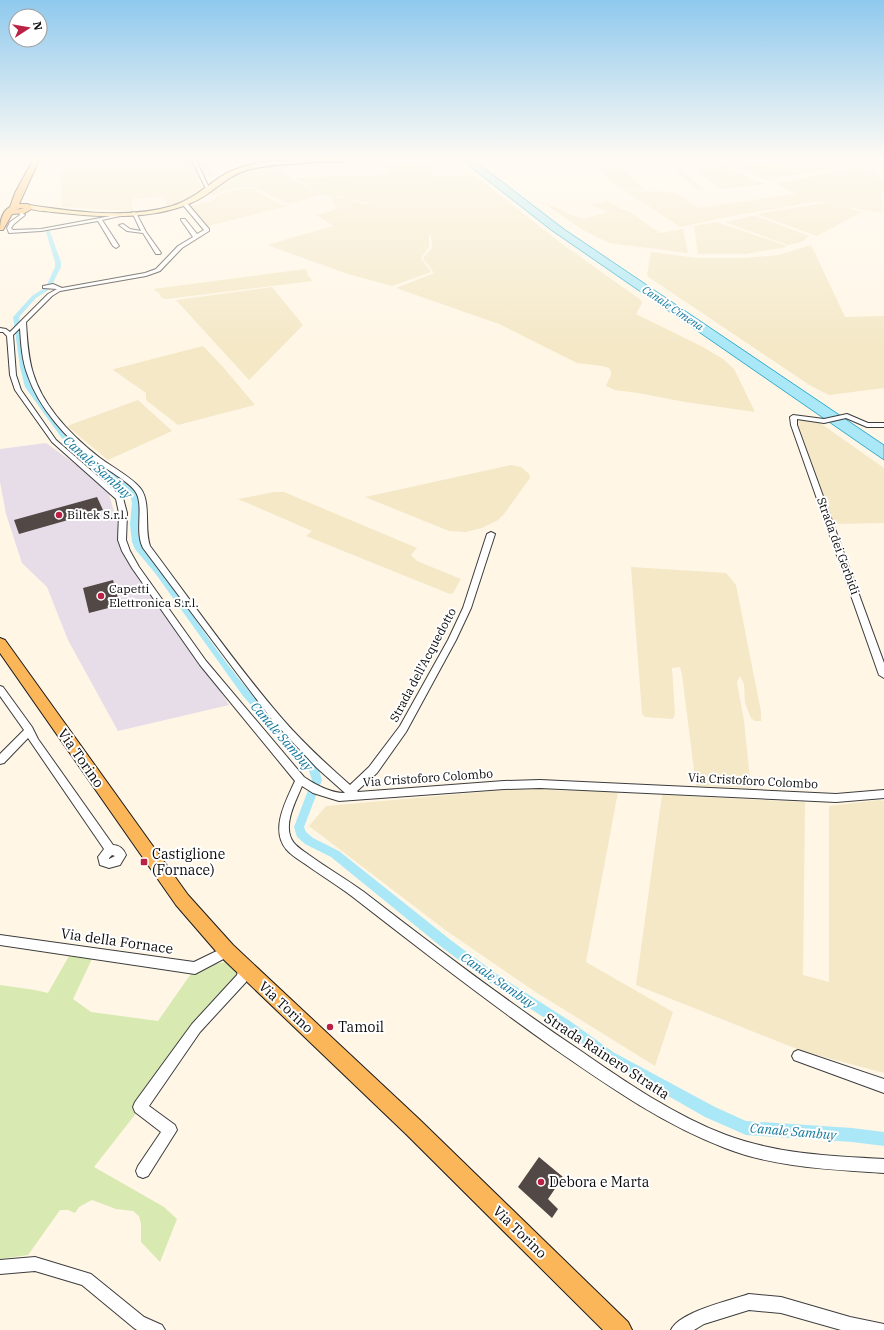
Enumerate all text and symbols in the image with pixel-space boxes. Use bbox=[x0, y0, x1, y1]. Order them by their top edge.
north arrow bbox=[8, 8, 48, 48]
text: N bbox=[30, 20, 46, 32]
water label: Canale Cimena bbox=[640, 282, 706, 334]
water label: Canale Sambuy bbox=[60, 432, 136, 503]
street label: Strada dei Gerbidi bbox=[814, 495, 863, 597]
place label: Biltek S.r.l. bbox=[67, 507, 127, 522]
marker: Biltek S.r.l. bbox=[54, 510, 64, 520]
place label: Capetti Elettronica S.r.l. bbox=[109, 581, 199, 610]
marker: Capetti Elettronica S.r.l. bbox=[96, 591, 106, 601]
street label: Strada dell'Acquedotto bbox=[386, 605, 459, 724]
water label: Canale Sambuy bbox=[247, 698, 317, 775]
street label: Via Torino bbox=[54, 725, 108, 791]
street label: Via Cristoforo Colombo bbox=[362, 765, 494, 790]
street label: Via Cristoforo Colombo bbox=[688, 770, 819, 791]
place label: Castiglione (Fornace) bbox=[152, 845, 225, 879]
marker: Castiglione (Fornace) bbox=[139, 857, 149, 867]
street label: Via della Fornace bbox=[60, 924, 174, 958]
water label: Canale Sambuy bbox=[457, 949, 539, 1013]
street label: Via Torino bbox=[255, 977, 317, 1037]
street label: Strada Rainero Stratta bbox=[541, 1009, 673, 1103]
place label: Tamoil bbox=[338, 1018, 384, 1036]
marker: Tamoil bbox=[325, 1022, 335, 1032]
water label: Canale Sambuy bbox=[749, 1119, 838, 1144]
place label: Debora e Marta bbox=[549, 1173, 650, 1191]
marker: Debora e Marta bbox=[536, 1177, 546, 1187]
street label: Via Torino bbox=[489, 1202, 551, 1262]

